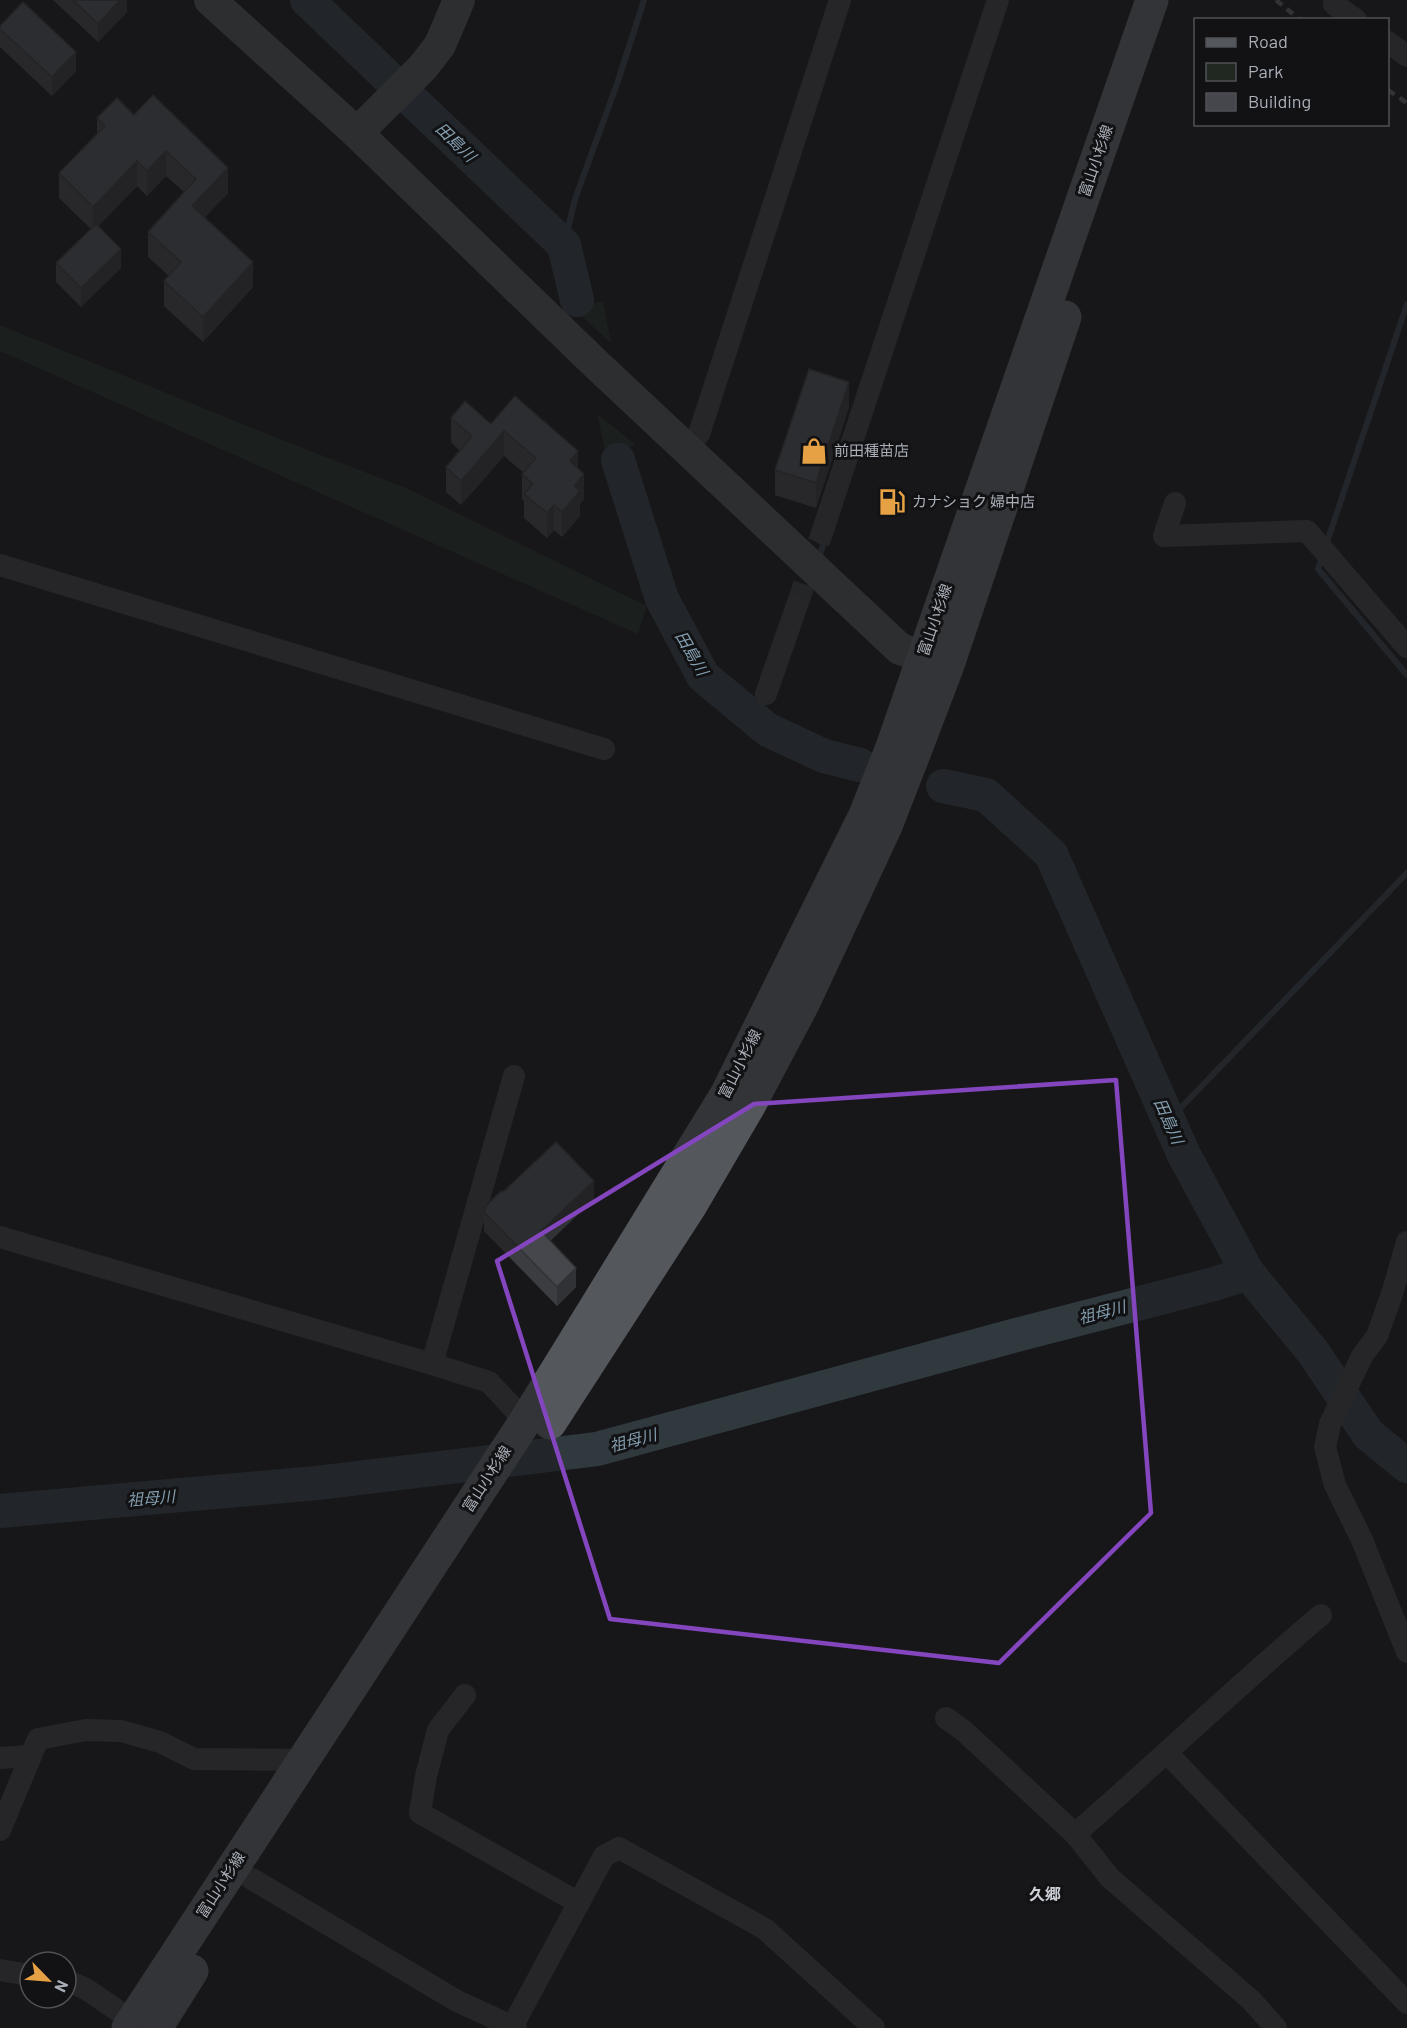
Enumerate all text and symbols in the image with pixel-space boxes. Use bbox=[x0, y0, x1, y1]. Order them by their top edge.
legend bbox=[1194, 18, 1389, 126]
text: Road bbox=[1248, 30, 1288, 52]
text: Park bbox=[1248, 60, 1283, 82]
text: Building bbox=[1248, 90, 1311, 112]
water label: 田島川 bbox=[432, 118, 482, 167]
street label: 富山小杉線 bbox=[1074, 122, 1116, 199]
shop icon: 前田種苗店 bbox=[799, 436, 829, 466]
place label: 前田種苗店 bbox=[834, 441, 909, 459]
fuel station icon: カナショク 婦中店 bbox=[877, 487, 907, 517]
place label: カナショク 婦中店 bbox=[912, 492, 1035, 510]
street label: 富山小杉線 bbox=[913, 581, 955, 658]
water label: 田島川 bbox=[672, 627, 714, 680]
street label: 富山小杉線 bbox=[714, 1026, 764, 1101]
water label: 田島川 bbox=[1151, 1095, 1189, 1148]
water label: 祖母川 bbox=[1076, 1296, 1129, 1327]
water label: 祖母川 bbox=[607, 1424, 660, 1455]
street label: 富山小杉線 bbox=[458, 1442, 514, 1515]
water label: 祖母川 bbox=[126, 1486, 178, 1509]
street label: 富山小杉線 bbox=[192, 1848, 248, 1921]
district label: 久郷 bbox=[1029, 1884, 1061, 1903]
north arrow bbox=[18, 1950, 78, 2010]
text: N bbox=[51, 1978, 73, 1995]

